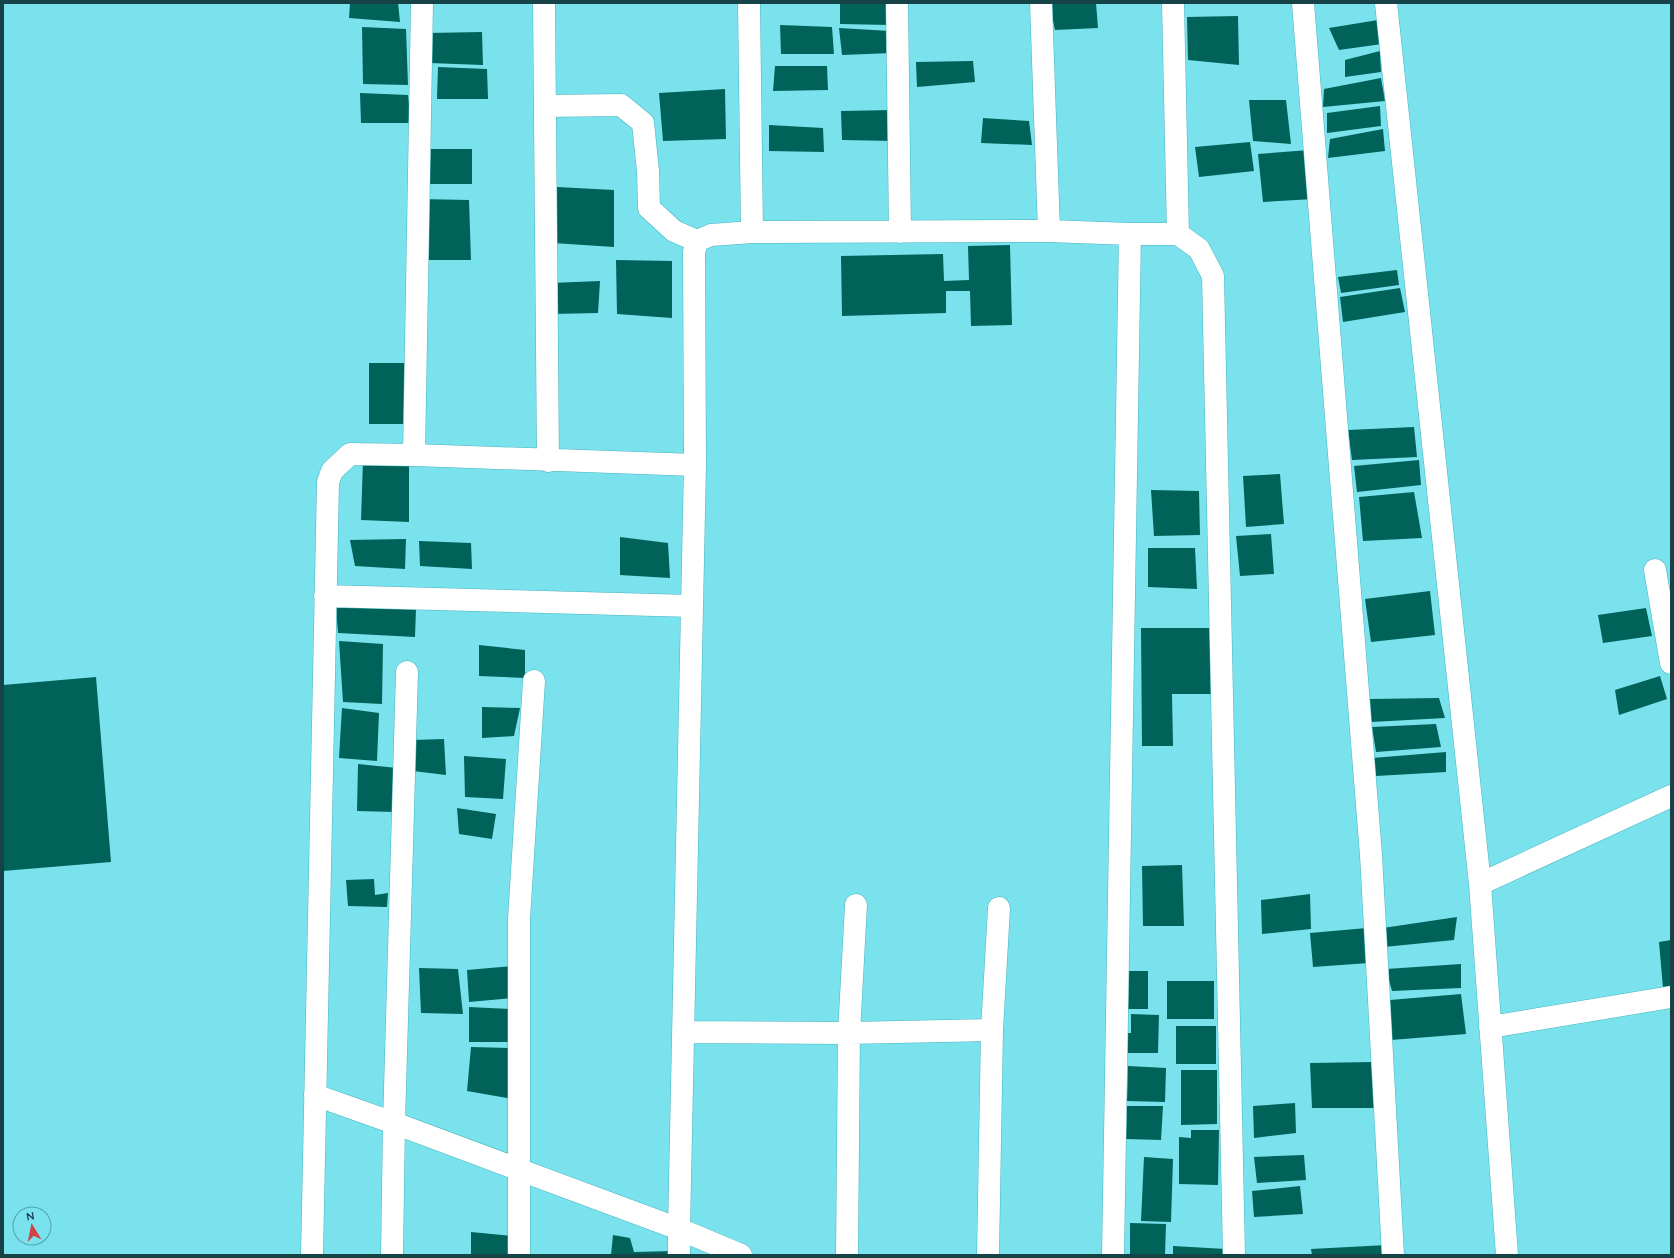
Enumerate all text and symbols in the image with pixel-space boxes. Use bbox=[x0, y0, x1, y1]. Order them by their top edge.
north arrow bbox=[12, 1206, 52, 1246]
text: N bbox=[25, 1209, 35, 1224]

